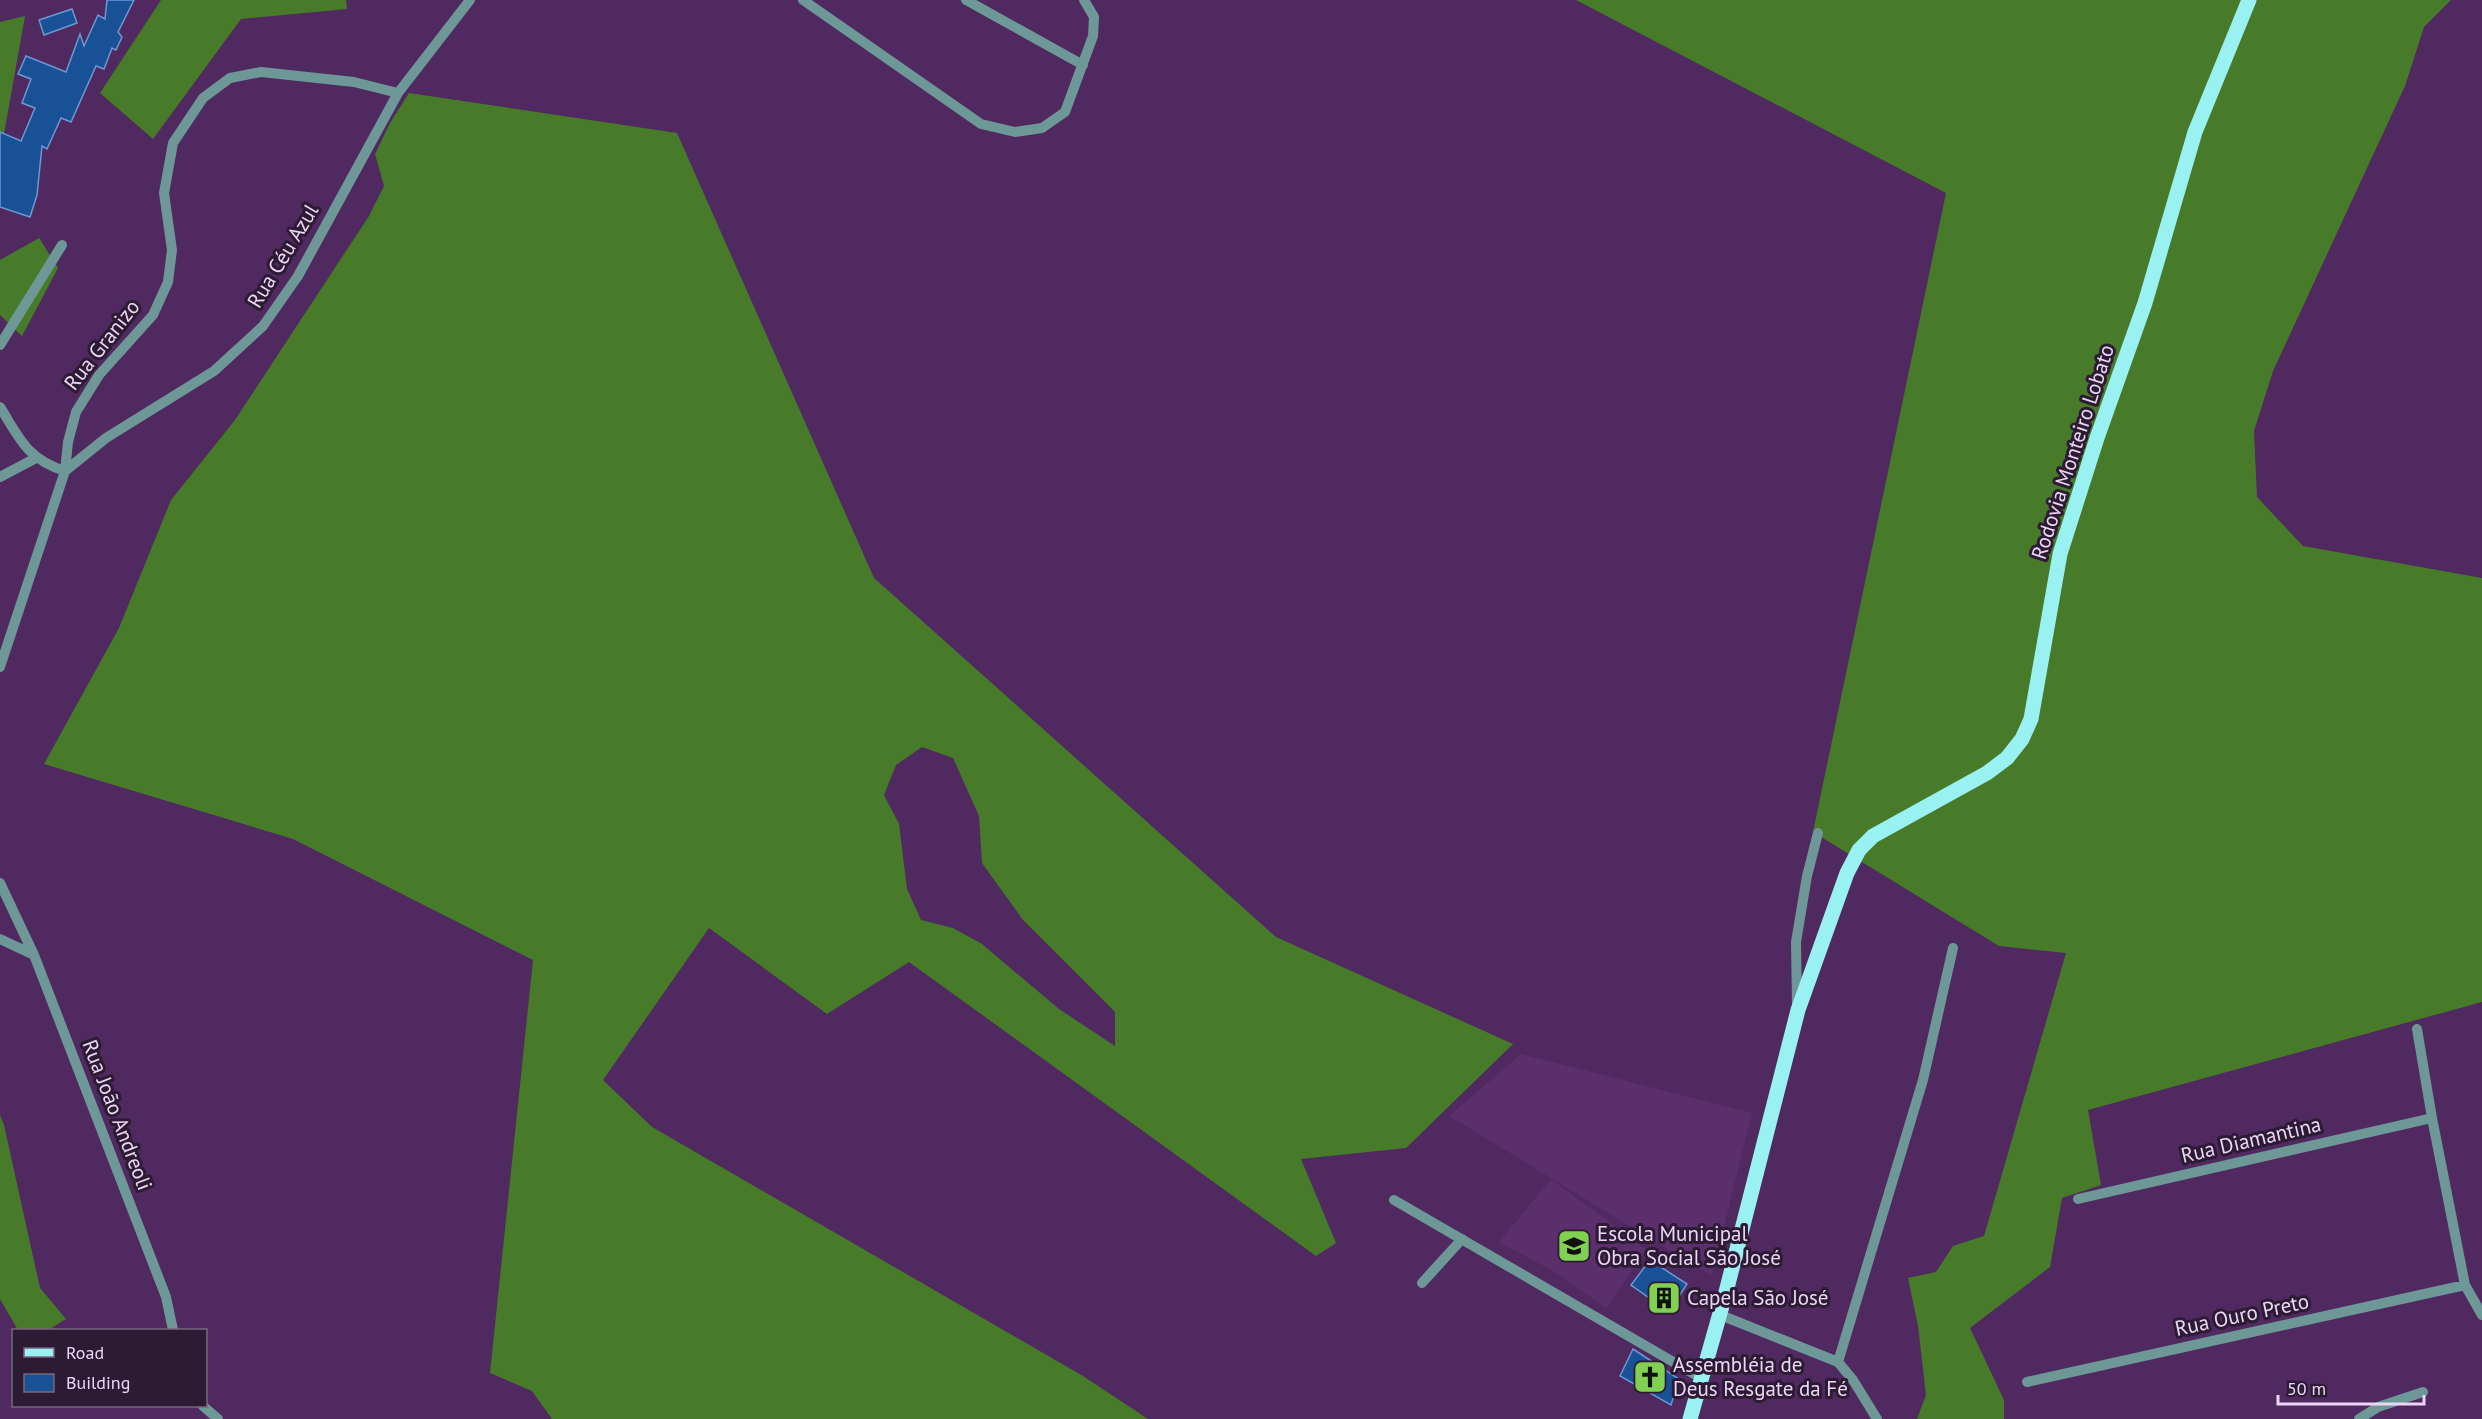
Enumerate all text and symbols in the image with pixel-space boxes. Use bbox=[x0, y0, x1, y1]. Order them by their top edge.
street label: Rua Céu Azul bbox=[241, 199, 324, 313]
street label: Rua Granizo bbox=[58, 294, 145, 395]
street label: Rodovia Monteiro Lobato bbox=[2025, 341, 2120, 563]
street label: Rua João Andreoli bbox=[76, 1036, 159, 1194]
street label: Rua Diamantina bbox=[2178, 1110, 2324, 1169]
place label: Escola Municipal Obra Social São José bbox=[1597, 1220, 1781, 1271]
school or university icon: Escola Municipal Obra Social São José bbox=[1556, 1228, 1592, 1264]
building icon: Capela São José bbox=[1646, 1280, 1682, 1316]
place label: Capela São José bbox=[1687, 1284, 1829, 1311]
street label: Rua Ouro Preto bbox=[2172, 1287, 2311, 1342]
legend bbox=[12, 1329, 207, 1407]
text: Road bbox=[66, 1341, 104, 1364]
place label: Assembléia de Deus Resgate da Fé bbox=[1673, 1351, 1848, 1402]
church icon: Assembléia de Deus Resgate da Fé bbox=[1632, 1359, 1668, 1395]
scale bar bbox=[2278, 1368, 2424, 1406]
text: Building bbox=[66, 1371, 130, 1394]
text: 50 m bbox=[2287, 1377, 2326, 1400]

